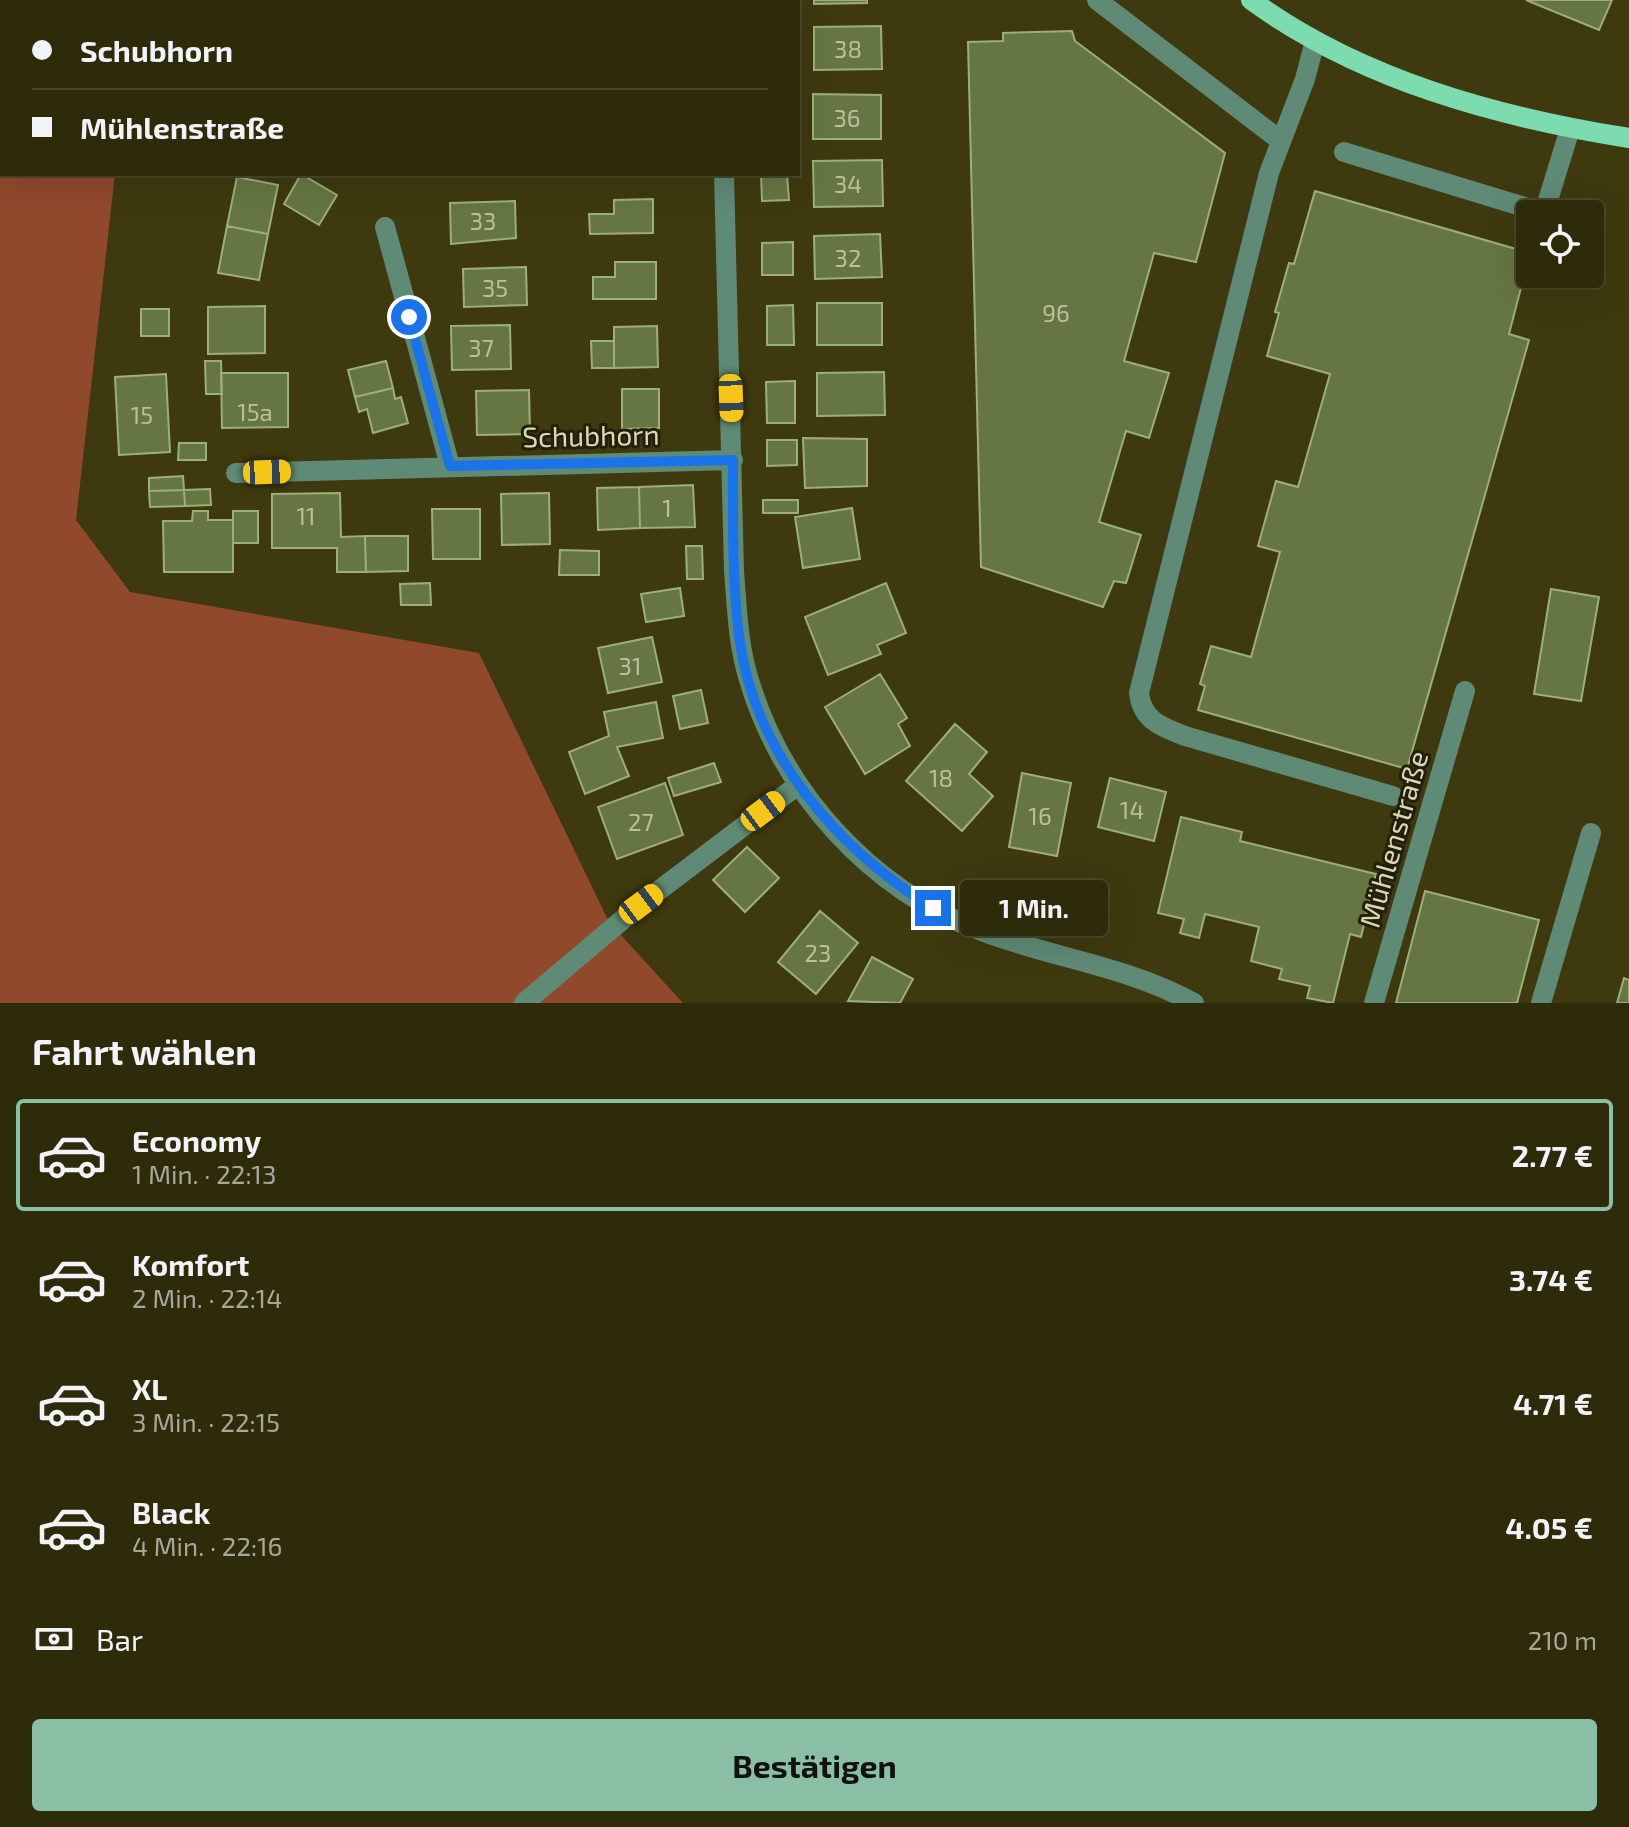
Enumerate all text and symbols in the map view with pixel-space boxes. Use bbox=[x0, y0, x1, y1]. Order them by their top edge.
text: Schubhorn bbox=[80, 32, 233, 68]
house number: 38 bbox=[834, 34, 862, 63]
house number: 36 bbox=[833, 103, 861, 132]
text: Mühlenstraße bbox=[80, 109, 284, 145]
house number: 34 bbox=[834, 169, 862, 198]
map controls bbox=[1516, 200, 1604, 288]
button: locate bbox=[1516, 200, 1604, 288]
house number: 33 bbox=[470, 206, 496, 235]
house number: 32 bbox=[835, 243, 861, 272]
house number: 35 bbox=[482, 273, 508, 302]
house number: 96 bbox=[1042, 298, 1070, 327]
route start bbox=[391, 299, 427, 335]
house number: 37 bbox=[468, 333, 494, 362]
car bbox=[718, 374, 744, 422]
house number: 15a bbox=[237, 397, 273, 426]
house number: 15 bbox=[131, 400, 153, 429]
street label: Schubhorn bbox=[522, 417, 660, 453]
car bbox=[243, 459, 291, 485]
house number: 1 bbox=[662, 493, 672, 522]
house number: 11 bbox=[296, 501, 316, 530]
house number: 31 bbox=[619, 651, 641, 680]
street label: Mühlenstraße bbox=[1352, 747, 1434, 931]
house number: 18 bbox=[929, 763, 953, 792]
car bbox=[737, 787, 789, 835]
house number: 14 bbox=[1120, 795, 1144, 824]
house number: 16 bbox=[1028, 801, 1052, 830]
house number: 27 bbox=[628, 807, 654, 836]
car bbox=[615, 880, 667, 928]
callout: 1 Min. bbox=[961, 880, 1109, 936]
route end bbox=[915, 890, 951, 926]
text: 1 Min. bbox=[999, 892, 1069, 923]
house number: 23 bbox=[805, 938, 831, 967]
text: Fahrt wählen bbox=[32, 1029, 257, 1072]
icon: car bbox=[36, 1119, 108, 1191]
text: Economy bbox=[132, 1122, 261, 1158]
text: 2.77 € bbox=[1512, 1137, 1593, 1173]
text: 1 Min. · 22:13 bbox=[132, 1158, 276, 1189]
icon: car bbox=[36, 1243, 108, 1315]
text: Komfort bbox=[132, 1246, 249, 1282]
text: 3.74 € bbox=[1509, 1261, 1593, 1297]
text: 2 Min. · 22:14 bbox=[132, 1282, 282, 1313]
icon: car bbox=[36, 1367, 108, 1439]
text: XL bbox=[132, 1370, 167, 1406]
text: 4.71 € bbox=[1513, 1385, 1593, 1421]
text: 3 Min. · 22:15 bbox=[132, 1406, 280, 1437]
icon: car bbox=[36, 1491, 108, 1563]
text: Black bbox=[132, 1494, 210, 1530]
text: 4.05 € bbox=[1505, 1509, 1593, 1545]
text: 4 Min. · 22:16 bbox=[132, 1530, 282, 1561]
icon: cash bbox=[32, 1617, 76, 1661]
text: Bar bbox=[96, 1621, 143, 1657]
text: 210 m bbox=[1528, 1624, 1597, 1655]
button: Bestätigen bbox=[32, 1719, 1597, 1811]

